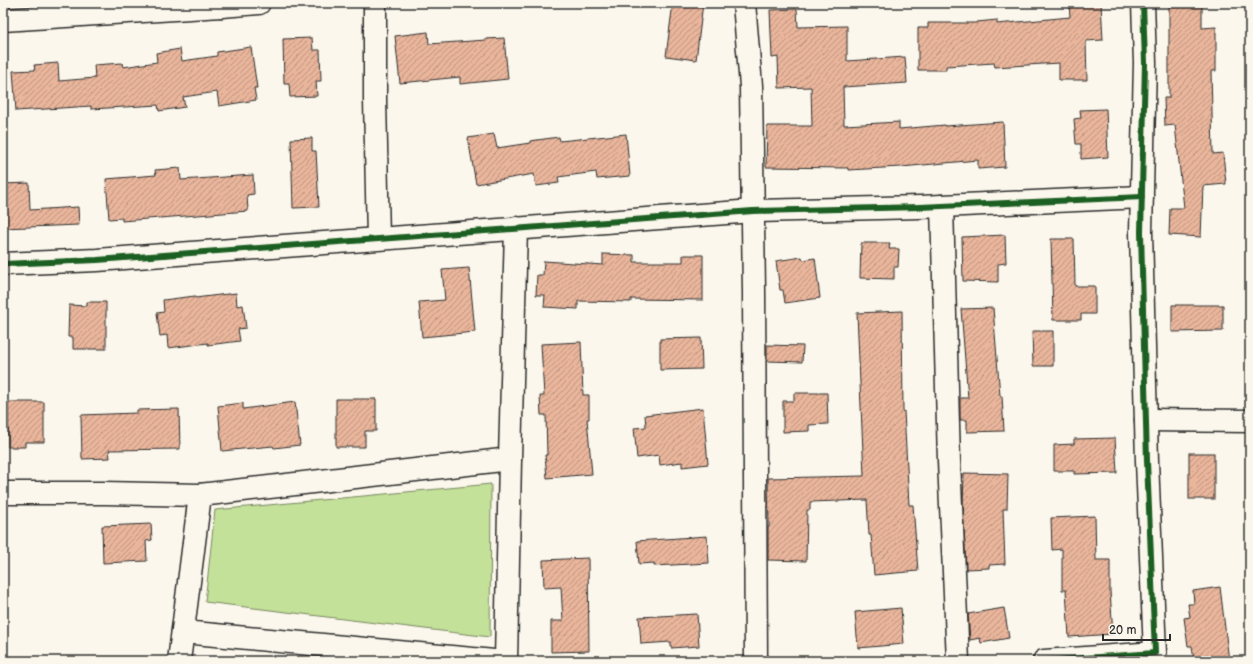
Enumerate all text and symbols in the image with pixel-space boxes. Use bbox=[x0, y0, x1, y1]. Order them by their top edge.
scale bar bbox=[1103, 616, 1170, 642]
text: 20 m bbox=[1109, 623, 1136, 638]

